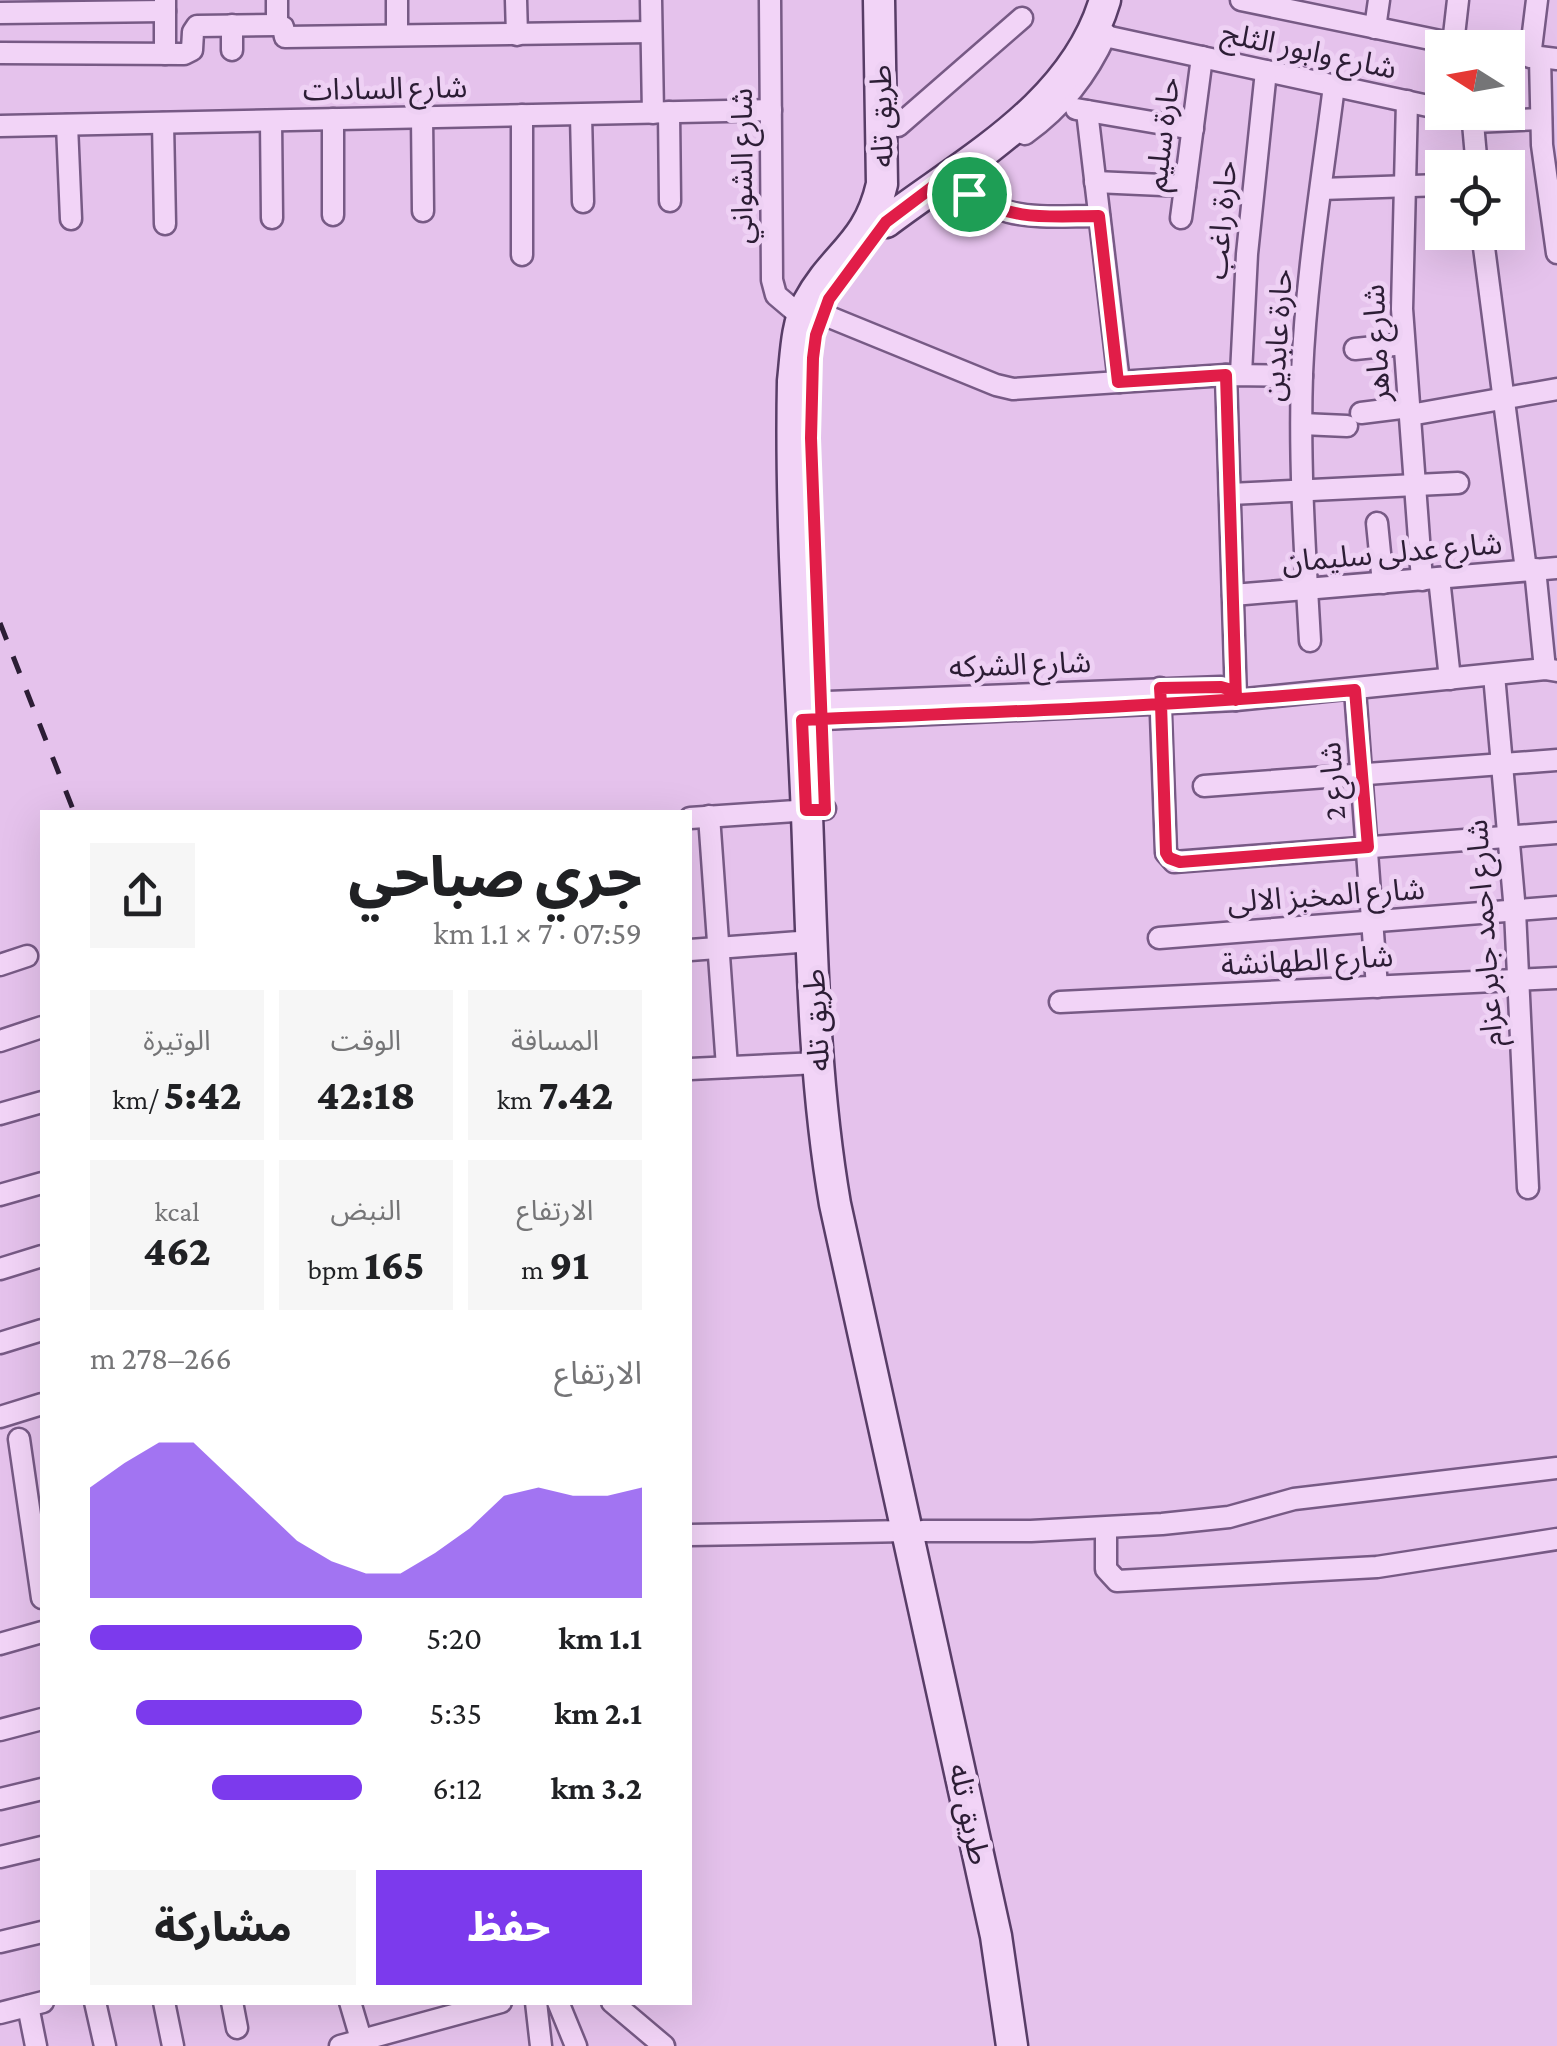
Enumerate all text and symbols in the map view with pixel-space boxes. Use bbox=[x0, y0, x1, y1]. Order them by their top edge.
street label: شارع وابور الثلج bbox=[1217, 15, 1400, 91]
north arrow bbox=[1425, 30, 1525, 130]
map controls bbox=[1425, 30, 1525, 250]
street label: طريق تله bbox=[864, 64, 900, 168]
street label: شارع السادات bbox=[302, 70, 468, 112]
street label: حارة سليم bbox=[1139, 75, 1192, 194]
street label: شارع الشواني bbox=[725, 88, 764, 244]
button: locate bbox=[1425, 150, 1525, 250]
pin bbox=[927, 152, 1012, 237]
street label: حارة راغب bbox=[1199, 159, 1244, 281]
icon: arrive bbox=[942, 167, 997, 222]
street label: حارة عابدين bbox=[1256, 268, 1299, 402]
street label: شارع ماهر bbox=[1356, 283, 1402, 404]
street label: شارع عدلى سليمان bbox=[1280, 526, 1504, 584]
street label: شارع الشركه bbox=[948, 645, 1092, 689]
street label: شارع 2 bbox=[1313, 740, 1357, 821]
street label: شارع احمد جابر عزام bbox=[1460, 818, 1514, 1048]
button: share bbox=[90, 843, 195, 948]
text: جري صباحي bbox=[349, 847, 642, 908]
street label: شارع المخبز الالى bbox=[1226, 872, 1426, 924]
text: 07:59 · 7 × 1.1 km bbox=[433, 915, 642, 951]
street label: شارع الطهانشة bbox=[1220, 939, 1394, 987]
street label: طريق تله bbox=[797, 968, 837, 1072]
text: الوتيرة bbox=[143, 1025, 211, 1056]
text: الوقت bbox=[331, 1025, 401, 1056]
text: المسافة bbox=[511, 1025, 599, 1056]
text: 5:42 bbox=[164, 1071, 242, 1118]
text: 42:18 bbox=[317, 1071, 415, 1118]
text: 7.42 bbox=[538, 1071, 613, 1118]
text: /km bbox=[112, 1084, 164, 1115]
text: km bbox=[497, 1084, 538, 1115]
text: النبض bbox=[330, 1195, 402, 1226]
text: الارتفاع bbox=[517, 1195, 593, 1226]
text: kcal bbox=[154, 1196, 200, 1227]
text: 462 bbox=[143, 1227, 211, 1274]
text: 165 bbox=[364, 1241, 425, 1288]
text: 91 bbox=[549, 1241, 589, 1288]
text: bpm bbox=[307, 1254, 364, 1285]
text: m bbox=[521, 1254, 549, 1285]
text: 266–278 m bbox=[90, 1340, 232, 1376]
text: الارتفاع bbox=[554, 1355, 642, 1391]
text: 5:20 bbox=[426, 1620, 482, 1656]
text: 1.1 km bbox=[559, 1620, 642, 1656]
text: 5:35 bbox=[429, 1695, 482, 1731]
text: 2.1 km bbox=[554, 1695, 642, 1731]
street label: طريق تله bbox=[941, 1760, 997, 1868]
text: 6:12 bbox=[433, 1770, 482, 1806]
text: 3.2 km bbox=[551, 1770, 642, 1806]
button: مشاركة bbox=[90, 1870, 356, 1985]
button: حفظ bbox=[376, 1870, 642, 1985]

